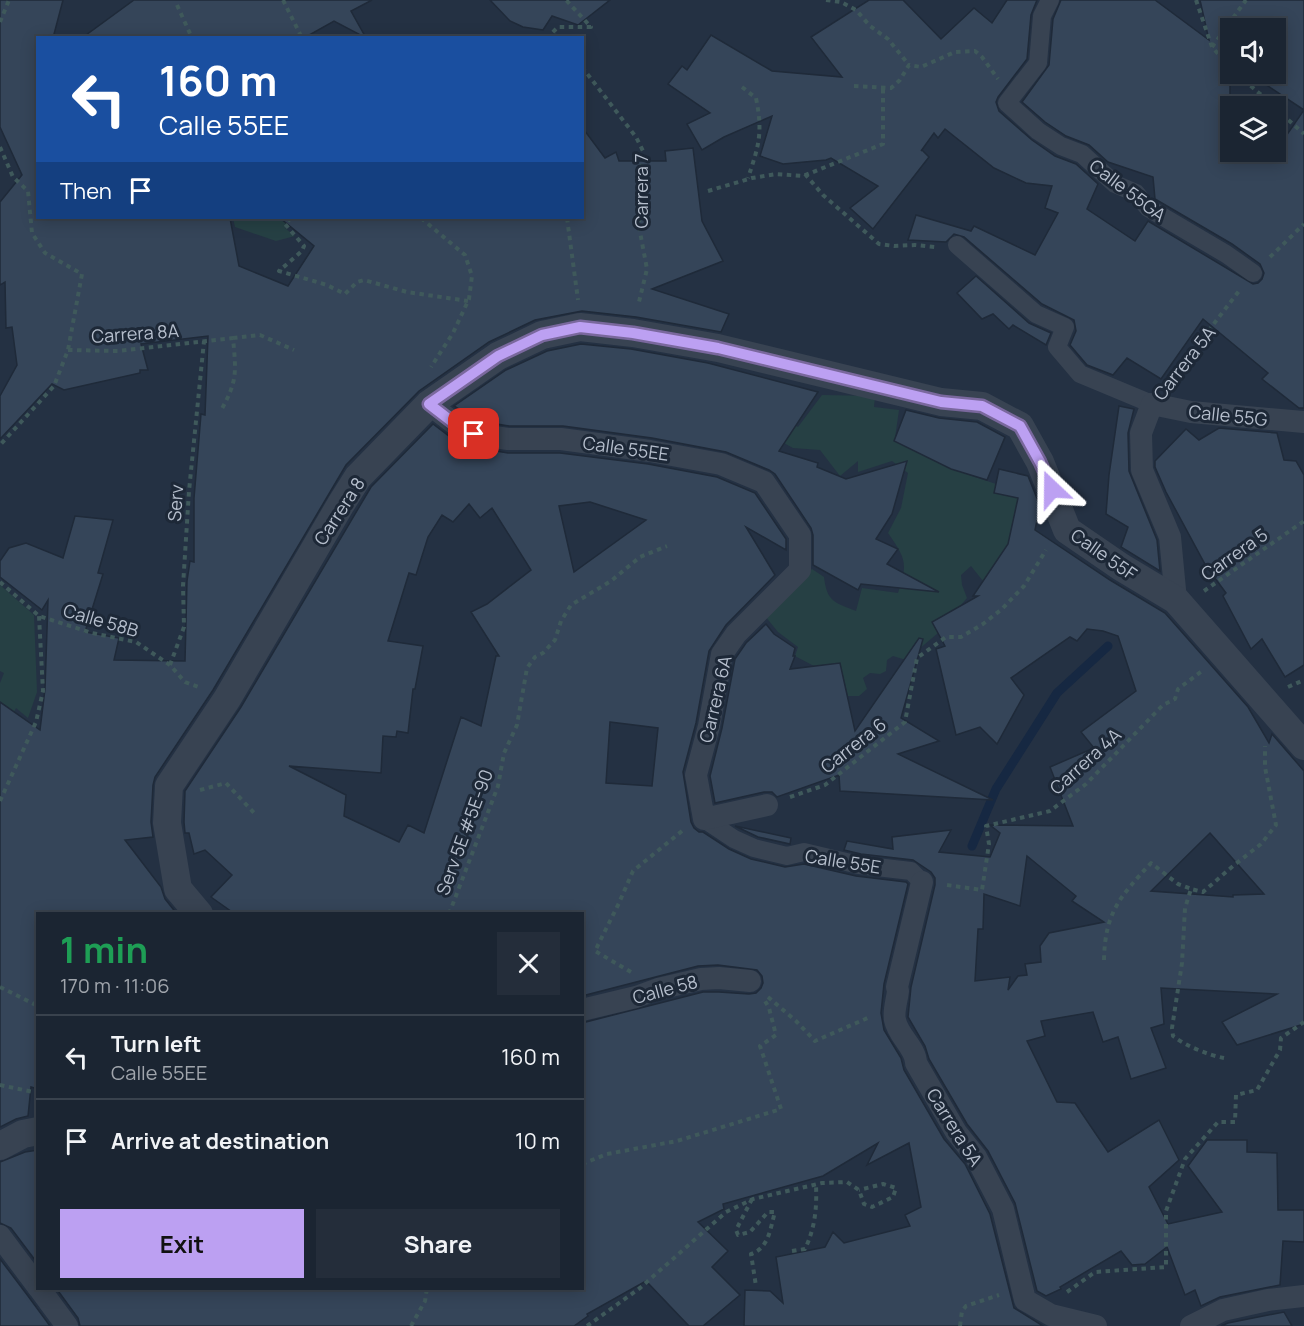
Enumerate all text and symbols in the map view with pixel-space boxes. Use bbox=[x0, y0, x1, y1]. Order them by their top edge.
map controls bbox=[1220, 18, 1286, 162]
button: sound bbox=[1220, 18, 1286, 84]
text: 160 m bbox=[159, 51, 277, 109]
icon: left bbox=[60, 60, 138, 138]
button: layers bbox=[1220, 96, 1286, 162]
text: Calle 55EE bbox=[159, 106, 289, 143]
street label: Calle 55GA bbox=[1085, 153, 1172, 227]
street label: Carrera 7 bbox=[629, 154, 653, 228]
icon: arrive bbox=[124, 174, 157, 207]
text: Then bbox=[60, 176, 112, 206]
street label: Carrera 8A bbox=[90, 318, 180, 348]
street label: Carrera 5A bbox=[1148, 321, 1221, 405]
street label: Calle 55G bbox=[1188, 399, 1269, 431]
pin bbox=[448, 408, 499, 459]
icon: arrive bbox=[457, 417, 490, 450]
street label: Calle 55EE bbox=[581, 430, 671, 466]
position arrow bbox=[1020, 457, 1084, 521]
street label: Carrera 8 bbox=[308, 472, 370, 550]
street label: Serv bbox=[162, 484, 188, 522]
street label: Carrera 5 bbox=[1196, 522, 1272, 586]
street label: Calle 55F bbox=[1066, 523, 1142, 585]
street label: Calle 58B bbox=[61, 598, 141, 642]
street label: Carrera 6A bbox=[693, 653, 737, 745]
street label: Carrera 6 bbox=[815, 712, 891, 778]
street label: Carrera 4A bbox=[1044, 722, 1126, 799]
street label: Serv 5E #5E-90 bbox=[430, 766, 498, 898]
street label: Calle 55E bbox=[803, 843, 883, 879]
text: 1 min bbox=[60, 925, 148, 974]
button: close bbox=[497, 932, 560, 995]
street label: Calle 58 bbox=[630, 969, 700, 1009]
text: 170 m · 11:06 bbox=[60, 972, 170, 999]
text: Turn left bbox=[111, 1029, 201, 1059]
icon: left bbox=[60, 1041, 93, 1074]
text: 160 m bbox=[501, 1042, 560, 1072]
text: Calle 55EE bbox=[111, 1059, 207, 1086]
street label: Carrera 5A bbox=[922, 1083, 989, 1171]
icon: arrive bbox=[60, 1125, 93, 1158]
text: Arrive at destination bbox=[111, 1126, 329, 1156]
text: 10 m bbox=[515, 1126, 560, 1156]
button: Exit bbox=[60, 1209, 304, 1278]
button: Share bbox=[316, 1209, 560, 1278]

